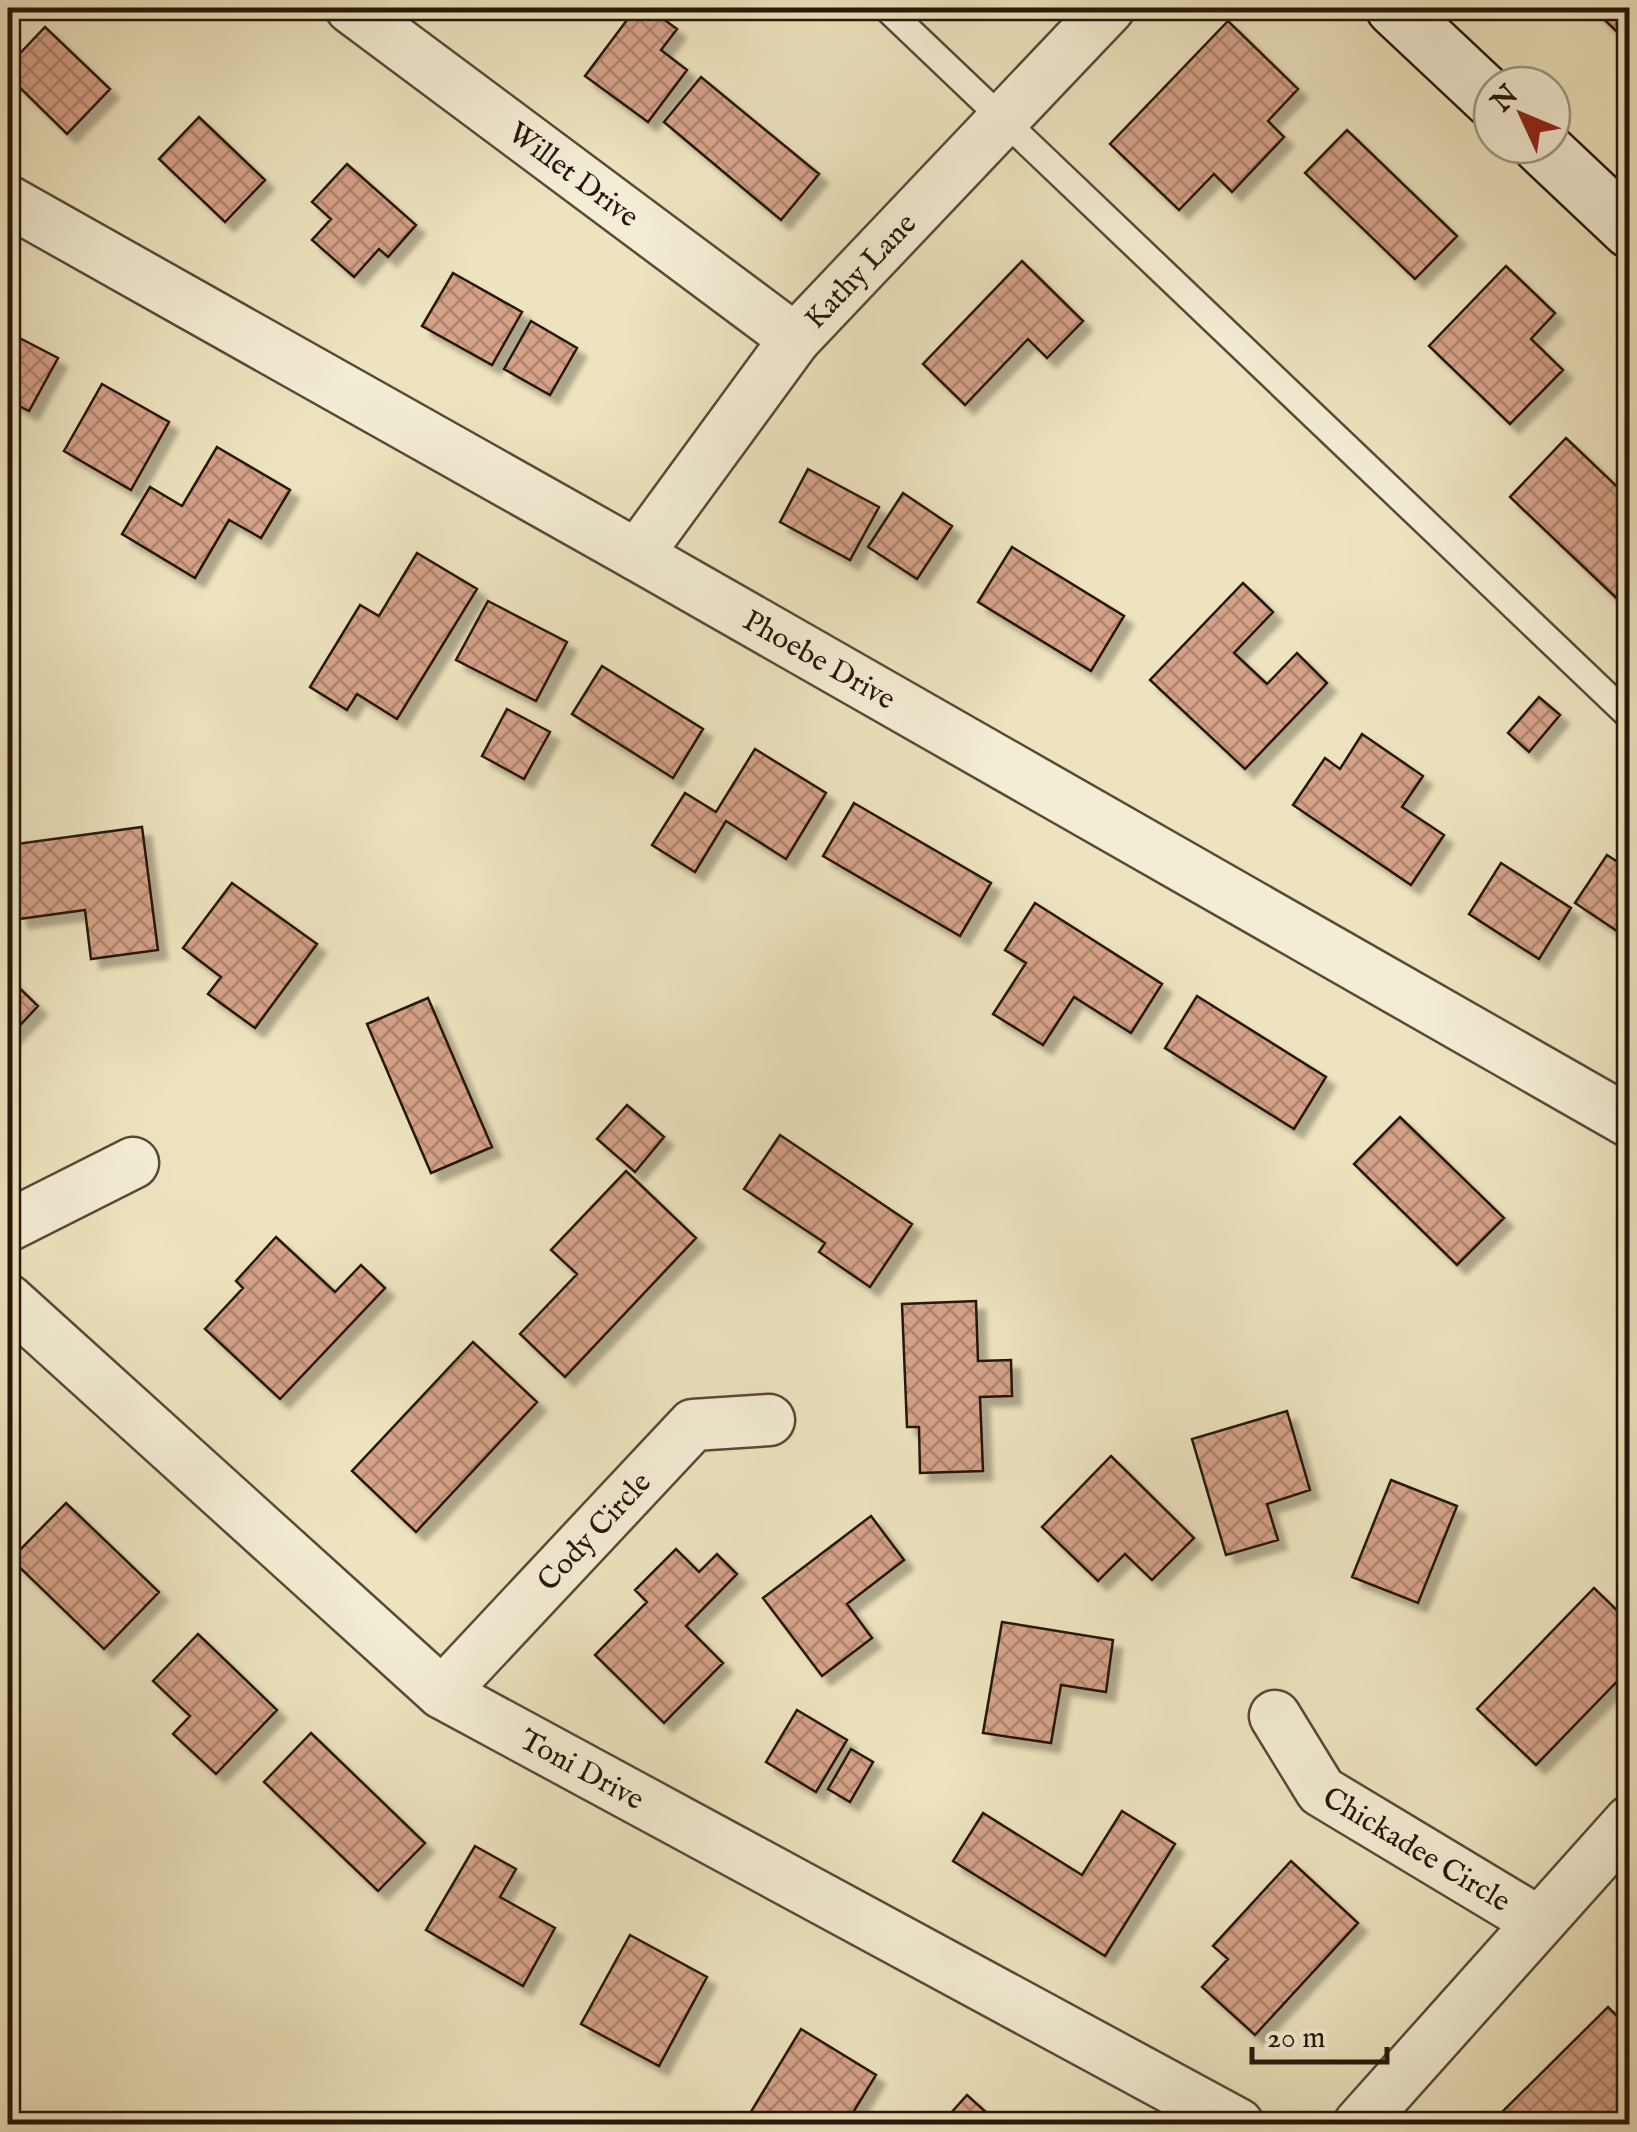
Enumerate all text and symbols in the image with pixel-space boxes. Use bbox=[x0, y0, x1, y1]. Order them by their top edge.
north arrow bbox=[1472, 65, 1572, 165]
text: N bbox=[1484, 78, 1527, 121]
street label: Willet Drive bbox=[500, 115, 646, 237]
street label: Kathy Lane bbox=[797, 206, 925, 338]
street label: Phoebe Drive bbox=[736, 602, 902, 719]
street label: Cody Circle bbox=[530, 1465, 660, 1600]
street label: Toni Drive bbox=[513, 1722, 650, 1820]
street label: Chickadee Circle bbox=[1315, 1779, 1517, 1922]
scale bar bbox=[1252, 2002, 1387, 2064]
text: 20 m bbox=[1267, 2020, 1326, 2058]

